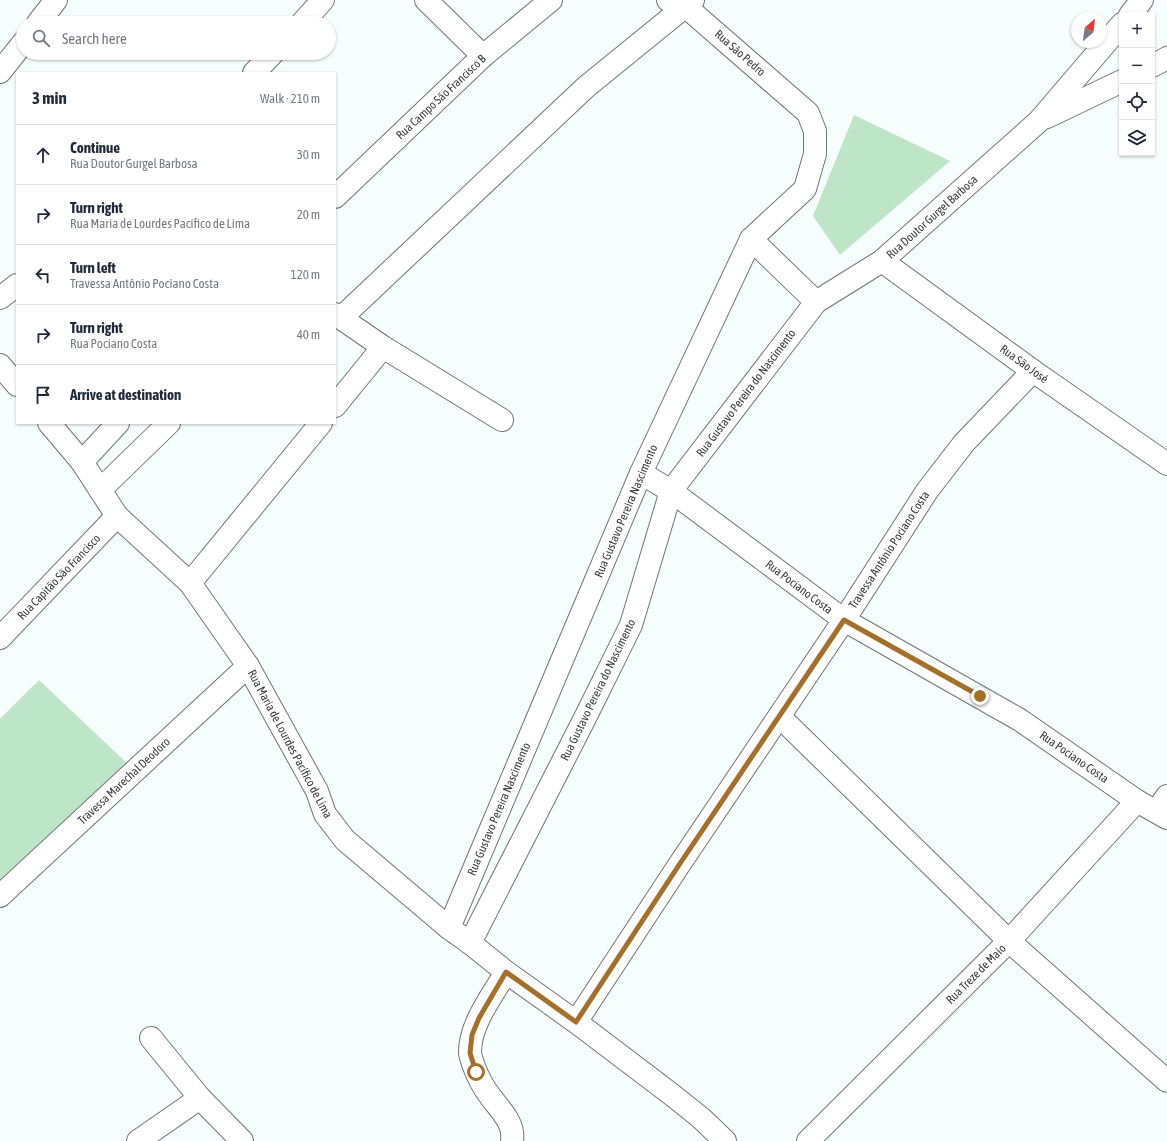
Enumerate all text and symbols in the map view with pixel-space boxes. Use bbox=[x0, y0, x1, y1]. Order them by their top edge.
north arrow bbox=[1071, 12, 1107, 48]
map controls bbox=[1119, 12, 1155, 156]
button: + bbox=[1119, 12, 1155, 48]
search box bbox=[16, 16, 336, 60]
icon: search bbox=[30, 27, 52, 49]
street label: Rua Sāo Pedro bbox=[712, 27, 769, 79]
text: Search here bbox=[62, 30, 127, 47]
button: − bbox=[1119, 48, 1155, 84]
street label: Rua Campo São Francisco B bbox=[393, 52, 489, 142]
button: locate bbox=[1119, 84, 1155, 120]
text: 3 min bbox=[32, 88, 67, 108]
text: Walk · 210 m bbox=[260, 91, 320, 106]
button: layers bbox=[1119, 120, 1155, 156]
text: Continue bbox=[70, 139, 120, 156]
icon: ahead bbox=[32, 144, 54, 166]
text: 30 m bbox=[297, 147, 320, 162]
text: Rua Doutor Gurgel Barbosa bbox=[70, 156, 198, 171]
street label: Rua Doutor Gurgel Barbosa bbox=[884, 172, 980, 262]
text: Turn right bbox=[70, 199, 123, 216]
icon: right bbox=[32, 204, 54, 226]
text: 20 m bbox=[297, 207, 320, 222]
text: Rua Maria de Lourdes Pacífico de Lima bbox=[70, 216, 250, 231]
text: Turn left bbox=[70, 259, 116, 276]
icon: left bbox=[32, 264, 54, 286]
text: 120 m bbox=[291, 267, 320, 282]
text: Travessa Antônio Pociano Costa bbox=[70, 276, 219, 291]
text: Turn right bbox=[70, 319, 123, 336]
icon: right bbox=[32, 324, 54, 346]
street label: Rua Gustavo Pereira do Nascimento bbox=[693, 326, 799, 460]
text: 40 m bbox=[297, 327, 320, 342]
text: Rua Pociano Costa bbox=[70, 336, 157, 351]
street label: Rua São José bbox=[997, 342, 1051, 386]
icon: arrive bbox=[32, 384, 54, 406]
text: Arrive at destination bbox=[70, 386, 181, 403]
street label: Rua Gustavo Pereira Nascimento bbox=[592, 442, 661, 580]
street label: Travessa Antônio Pociano Costa bbox=[846, 489, 932, 611]
street label: Rua Capitão São Francisco bbox=[15, 531, 104, 623]
street label: Rua Pociano Costa bbox=[763, 557, 835, 617]
street label: Rua Gustavo Pereira do Nascimento bbox=[558, 617, 639, 763]
street label: Rua Maria de Lourdes Pacífico de Lima bbox=[245, 667, 335, 821]
route end bbox=[971, 687, 989, 705]
street label: Rua Pociano Costa bbox=[1037, 728, 1111, 786]
street label: Travessa Marechal Deodoro bbox=[75, 734, 173, 827]
street label: Rua Gustavo Pereira Nascimento bbox=[465, 740, 534, 878]
street label: Rua Treze de Maio bbox=[943, 941, 1009, 1007]
route start bbox=[467, 1063, 485, 1081]

